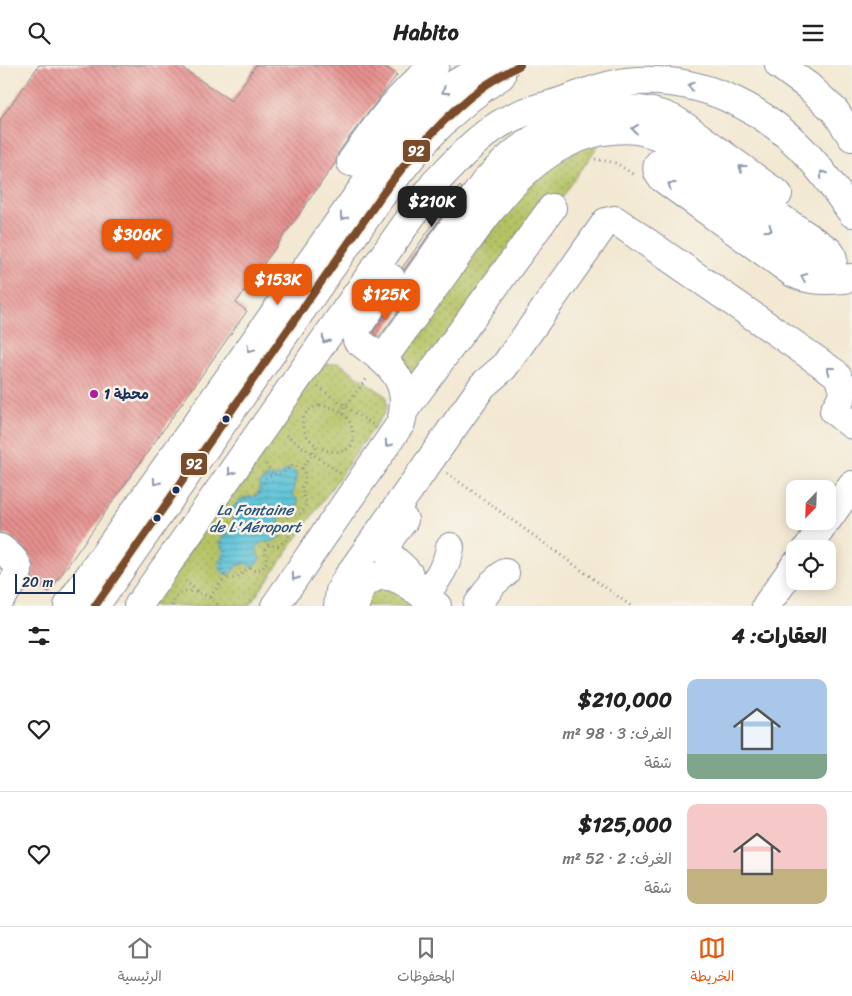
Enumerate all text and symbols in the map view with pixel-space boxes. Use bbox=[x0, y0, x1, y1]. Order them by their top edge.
text: Habito bbox=[393, 13, 459, 52]
icon: search bbox=[25, 19, 53, 47]
icon: menu bbox=[799, 19, 827, 47]
one-way arrow bbox=[686, 81, 695, 92]
one-way arrow bbox=[441, 85, 450, 94]
one-way arrow bbox=[630, 124, 638, 135]
line badge: 92 bbox=[402, 139, 431, 163]
text: 92 bbox=[408, 139, 425, 164]
one-way arrow bbox=[738, 165, 748, 174]
one-way arrow bbox=[820, 171, 828, 180]
one-way arrow bbox=[667, 181, 676, 191]
pin: $210K bbox=[397, 185, 467, 228]
text: $210K bbox=[409, 187, 455, 216]
one-way arrow bbox=[340, 211, 349, 220]
pin: $306K bbox=[102, 219, 172, 261]
text: $306K bbox=[113, 220, 161, 249]
one-way arrow bbox=[763, 223, 773, 232]
pin: $153K bbox=[243, 263, 313, 306]
text: $153K bbox=[255, 265, 301, 294]
one-way arrow bbox=[800, 273, 809, 283]
pin: $125K bbox=[351, 279, 421, 321]
text: $125K bbox=[363, 280, 409, 309]
one-way arrow bbox=[322, 334, 331, 343]
one-way arrow bbox=[247, 344, 256, 353]
one-way arrow bbox=[826, 367, 836, 376]
place label: محطة 1 bbox=[104, 382, 149, 407]
marker: محطة 1 bbox=[88, 388, 100, 400]
unlabelled marker bbox=[221, 414, 231, 424]
one-way arrow bbox=[385, 438, 394, 447]
line badge: 92 bbox=[180, 452, 208, 476]
text: 92 bbox=[186, 452, 203, 477]
one-way arrow bbox=[228, 467, 237, 476]
one-way arrow bbox=[153, 476, 162, 486]
north arrow bbox=[786, 480, 836, 530]
map controls bbox=[786, 480, 836, 590]
unlabelled marker bbox=[171, 485, 181, 495]
water label: La Fontaine de L'Aéroport bbox=[209, 497, 302, 540]
unlabelled marker bbox=[152, 513, 162, 523]
button: locate bbox=[786, 540, 836, 590]
text: 20 m bbox=[22, 570, 53, 595]
scale bar bbox=[15, 571, 75, 594]
one-way arrow bbox=[292, 571, 301, 581]
text: العقارات: 4 bbox=[732, 617, 827, 655]
icon: filters bbox=[25, 622, 53, 650]
text: $210,000 bbox=[578, 681, 672, 719]
icon: home bbox=[727, 699, 787, 759]
icon: heart bbox=[25, 715, 53, 743]
text: الغرف: 3 · 98 m² bbox=[562, 719, 672, 748]
text: شقة bbox=[644, 748, 672, 777]
text: $125,000 bbox=[578, 806, 672, 844]
icon: home bbox=[727, 824, 787, 884]
icon: heart bbox=[25, 840, 53, 868]
text: الغرف: 2 · 52 m² bbox=[563, 844, 672, 873]
text: شقة bbox=[644, 873, 672, 902]
tab: الرئيسية bbox=[118, 934, 162, 989]
tab: المحفوظات bbox=[397, 934, 455, 989]
tab: الخريطة bbox=[691, 934, 734, 989]

